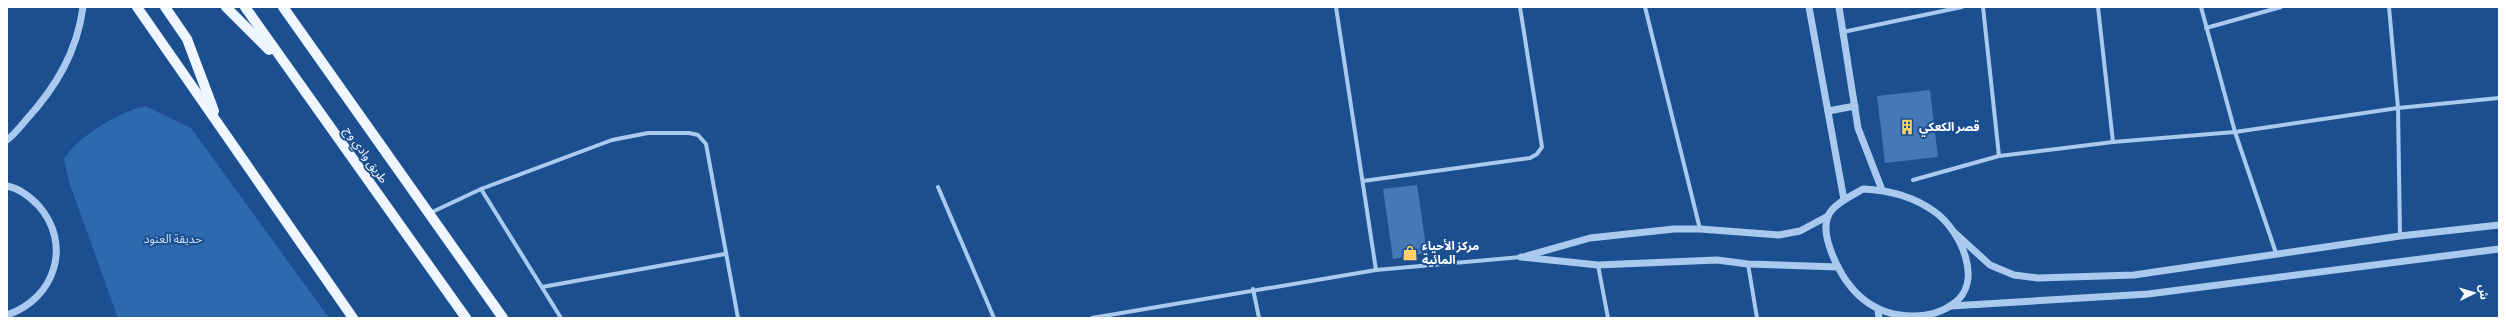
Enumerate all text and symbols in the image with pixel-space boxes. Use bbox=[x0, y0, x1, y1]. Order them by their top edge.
building icon: قصر الكعكي bbox=[1898, 118, 1916, 136]
place label: قصر الكعكي bbox=[1919, 120, 1980, 137]
street label: طريق وادي وج bbox=[339, 125, 390, 188]
park label: حديقة العنود bbox=[144, 233, 202, 246]
place label: مركز الأحياء المائية bbox=[1422, 239, 1479, 267]
shop icon: مركز الأحياء المائية bbox=[1401, 244, 1419, 262]
north arrow bbox=[2454, 273, 2494, 313]
text: ش bbox=[2476, 284, 2490, 300]

